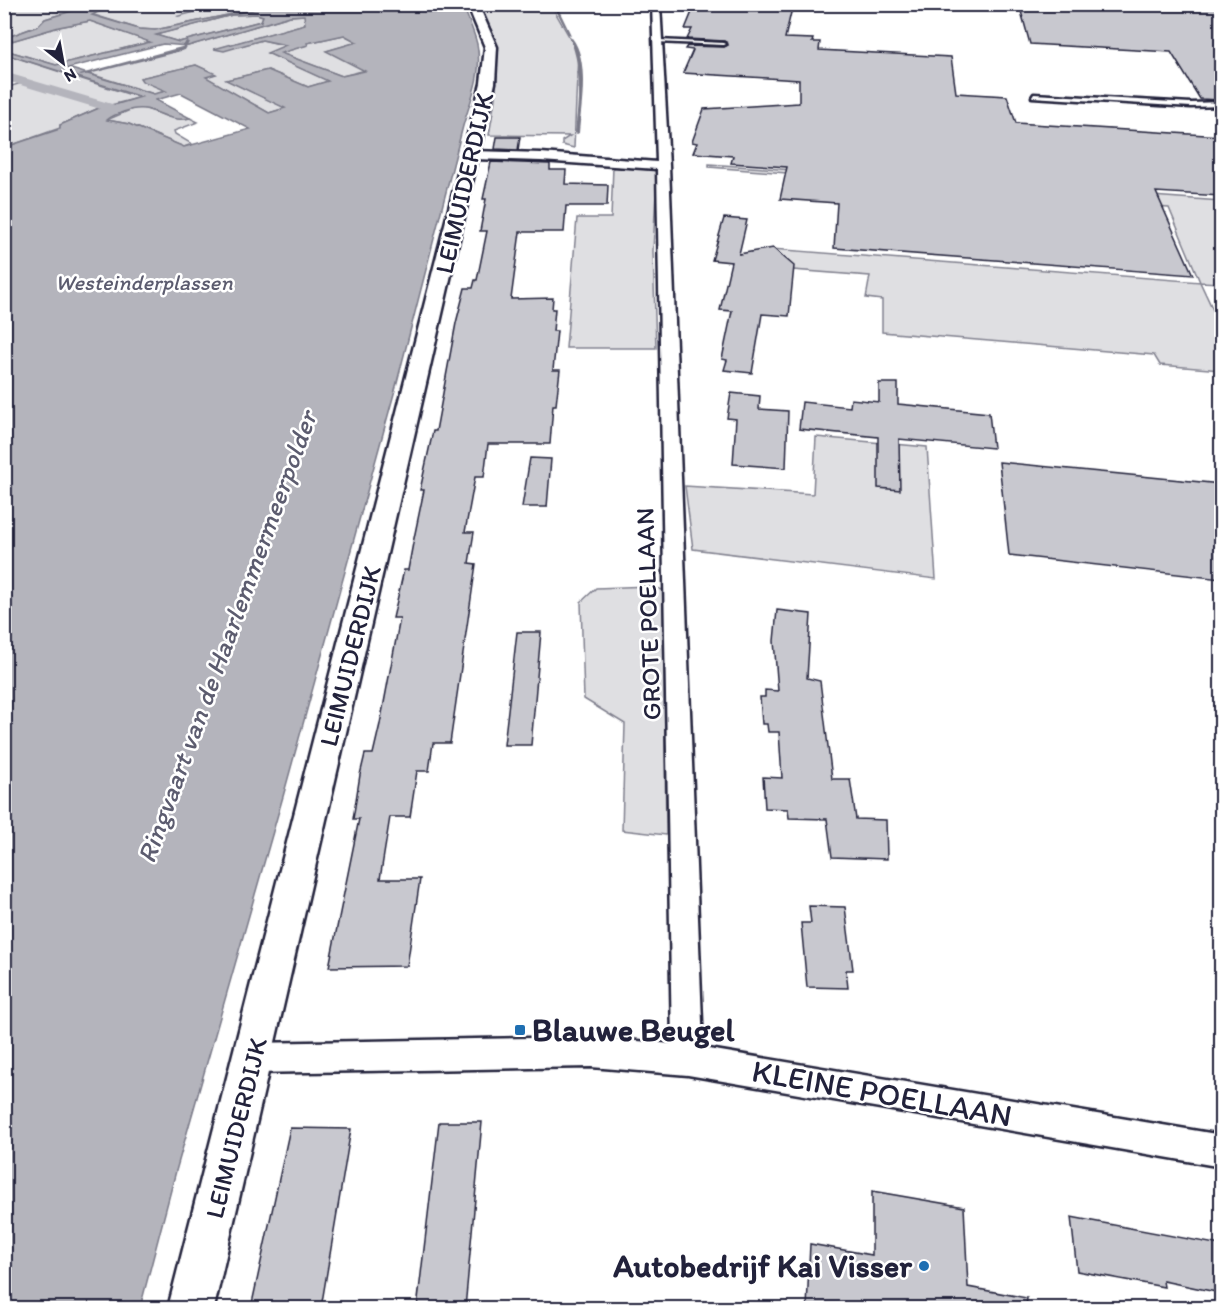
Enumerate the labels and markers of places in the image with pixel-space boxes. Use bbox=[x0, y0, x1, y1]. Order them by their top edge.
place label: Blauwe Beugel bbox=[532, 1011, 736, 1049]
marker: Blauwe Beugel bbox=[513, 1023, 527, 1037]
place label: Autobedrijf Kai Visser bbox=[612, 1247, 913, 1285]
marker: Autobedrijf Kai Visser bbox=[917, 1259, 931, 1273]

